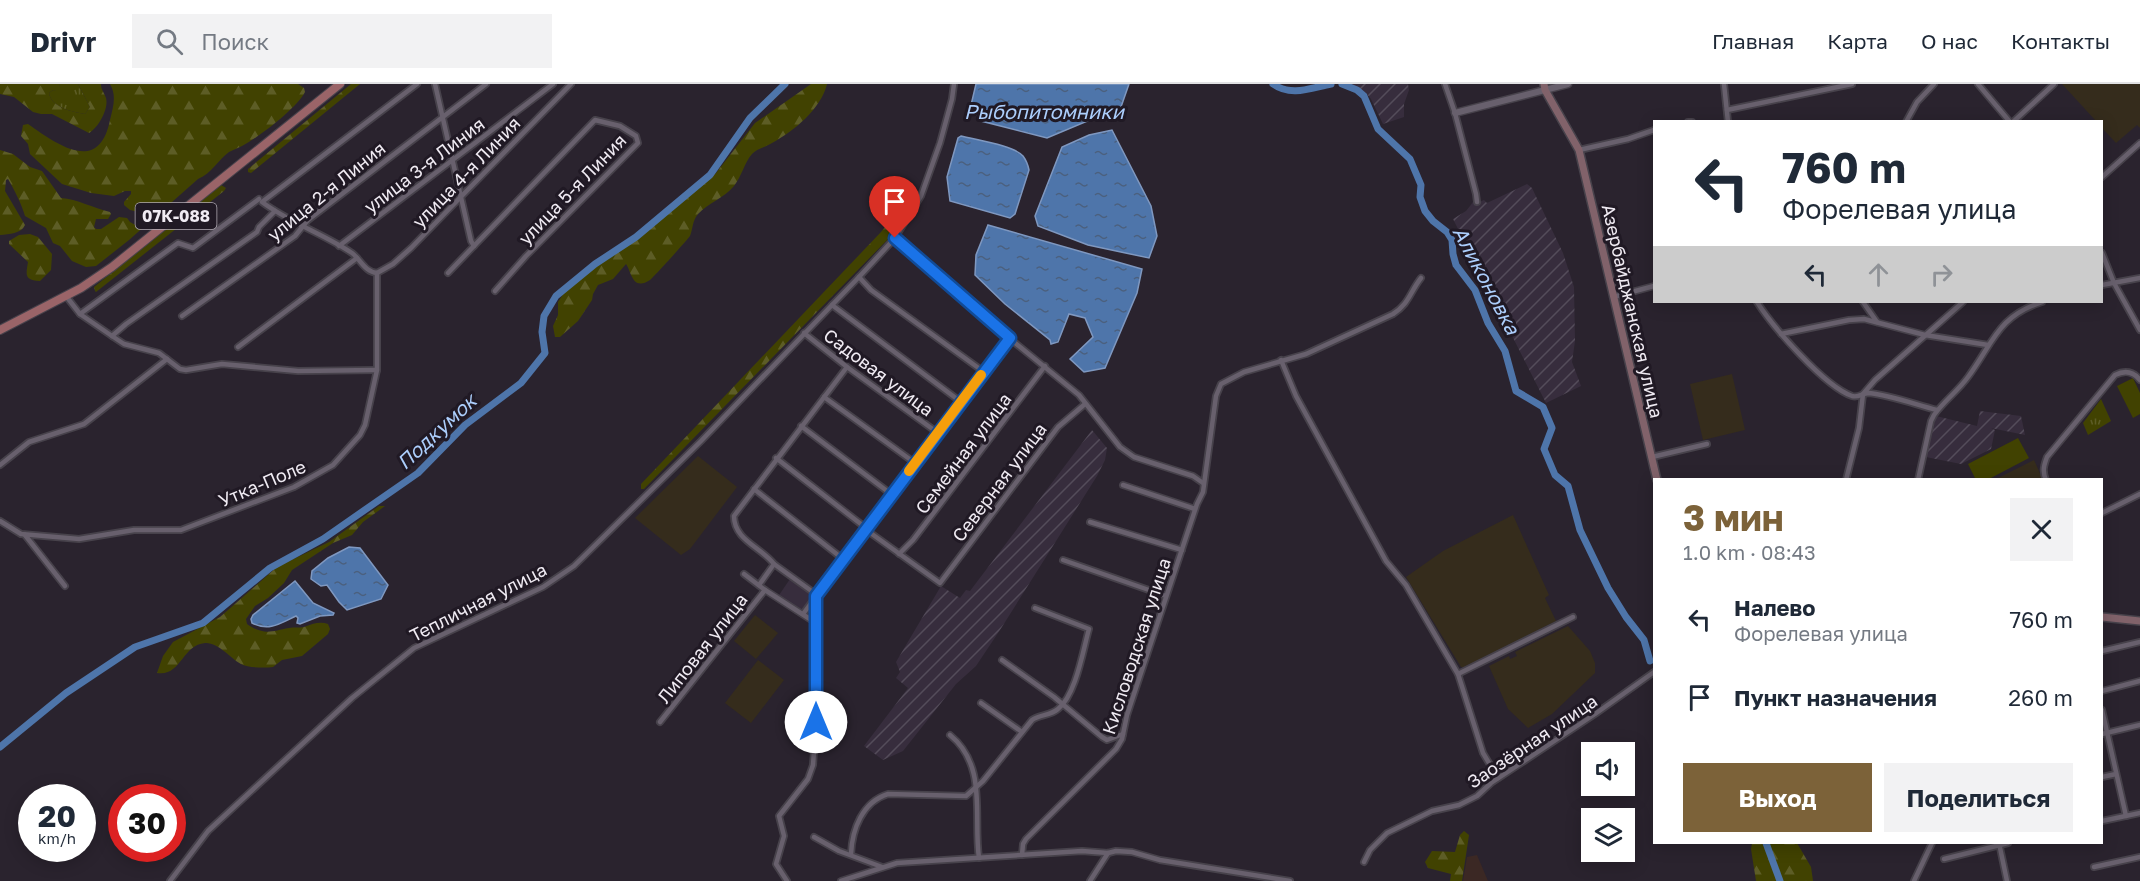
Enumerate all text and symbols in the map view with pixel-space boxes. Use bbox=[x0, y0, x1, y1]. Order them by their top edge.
search box bbox=[132, 14, 552, 68]
text: Drivr bbox=[30, 25, 96, 58]
icon: search bbox=[153, 25, 186, 58]
text: Поиск bbox=[201, 28, 269, 55]
text: Главная bbox=[1712, 28, 1794, 54]
text: Карта bbox=[1827, 28, 1888, 54]
text: О нас bbox=[1921, 28, 1978, 54]
text: Контакты bbox=[2011, 28, 2110, 54]
water label: Рыбопитомники bbox=[964, 99, 1126, 123]
street label: улица 3-я Линия bbox=[359, 112, 489, 218]
street label: улица 4-я Линия bbox=[407, 112, 525, 232]
street label: улица 5-я Линия bbox=[514, 129, 630, 249]
street label: улица 2-я Линия bbox=[263, 137, 389, 245]
text: 760 m bbox=[1782, 142, 1906, 192]
icon: left bbox=[1683, 144, 1761, 222]
pin bbox=[869, 176, 920, 238]
icon: arrive bbox=[878, 185, 911, 218]
text: Форелевая улица bbox=[1782, 193, 2017, 225]
street label: Азербайджанская улица bbox=[1598, 202, 1668, 420]
road number: 07К-088 bbox=[136, 203, 216, 229]
water label: Аликоновка bbox=[1448, 222, 1526, 339]
icon: left bbox=[1799, 258, 1832, 291]
icon: ahead bbox=[1862, 258, 1895, 291]
icon: right bbox=[1925, 258, 1958, 291]
street label: Садовая улица bbox=[820, 324, 938, 420]
water label: Подкумок bbox=[391, 387, 483, 475]
street label: Семейная улица bbox=[910, 388, 1016, 518]
street label: Северная улица bbox=[947, 418, 1051, 546]
street label: Утка-Поле bbox=[215, 455, 309, 511]
text: 3 мин bbox=[1683, 496, 1784, 539]
button: close bbox=[2010, 498, 2073, 561]
text: 1.0 km · 08:43 bbox=[1683, 540, 1816, 564]
street label: Кисловодская улица bbox=[1097, 555, 1175, 737]
street label: Тепличная улица bbox=[406, 558, 550, 646]
street label: Липовая улица bbox=[652, 589, 752, 707]
text: Налево bbox=[1734, 594, 1816, 621]
icon: left bbox=[1683, 603, 1716, 636]
text: 760 m bbox=[2009, 606, 2073, 633]
text: Форелевая улица bbox=[1734, 621, 1908, 645]
icon: arrive bbox=[1683, 681, 1716, 714]
text: Пункт назначения bbox=[1734, 684, 1937, 711]
text: 260 m bbox=[2008, 684, 2073, 711]
street label: Заозёрная улица bbox=[1463, 689, 1601, 793]
position arrow bbox=[784, 690, 848, 754]
map controls bbox=[1581, 742, 1635, 862]
button: sound bbox=[1581, 742, 1635, 796]
button: Выход bbox=[1683, 763, 1872, 832]
button: Поделиться bbox=[1884, 763, 2073, 832]
speed limit sign: 30 bbox=[108, 784, 186, 862]
text: 20 bbox=[38, 798, 76, 834]
button: layers bbox=[1581, 808, 1635, 862]
text: km/h bbox=[38, 829, 76, 847]

